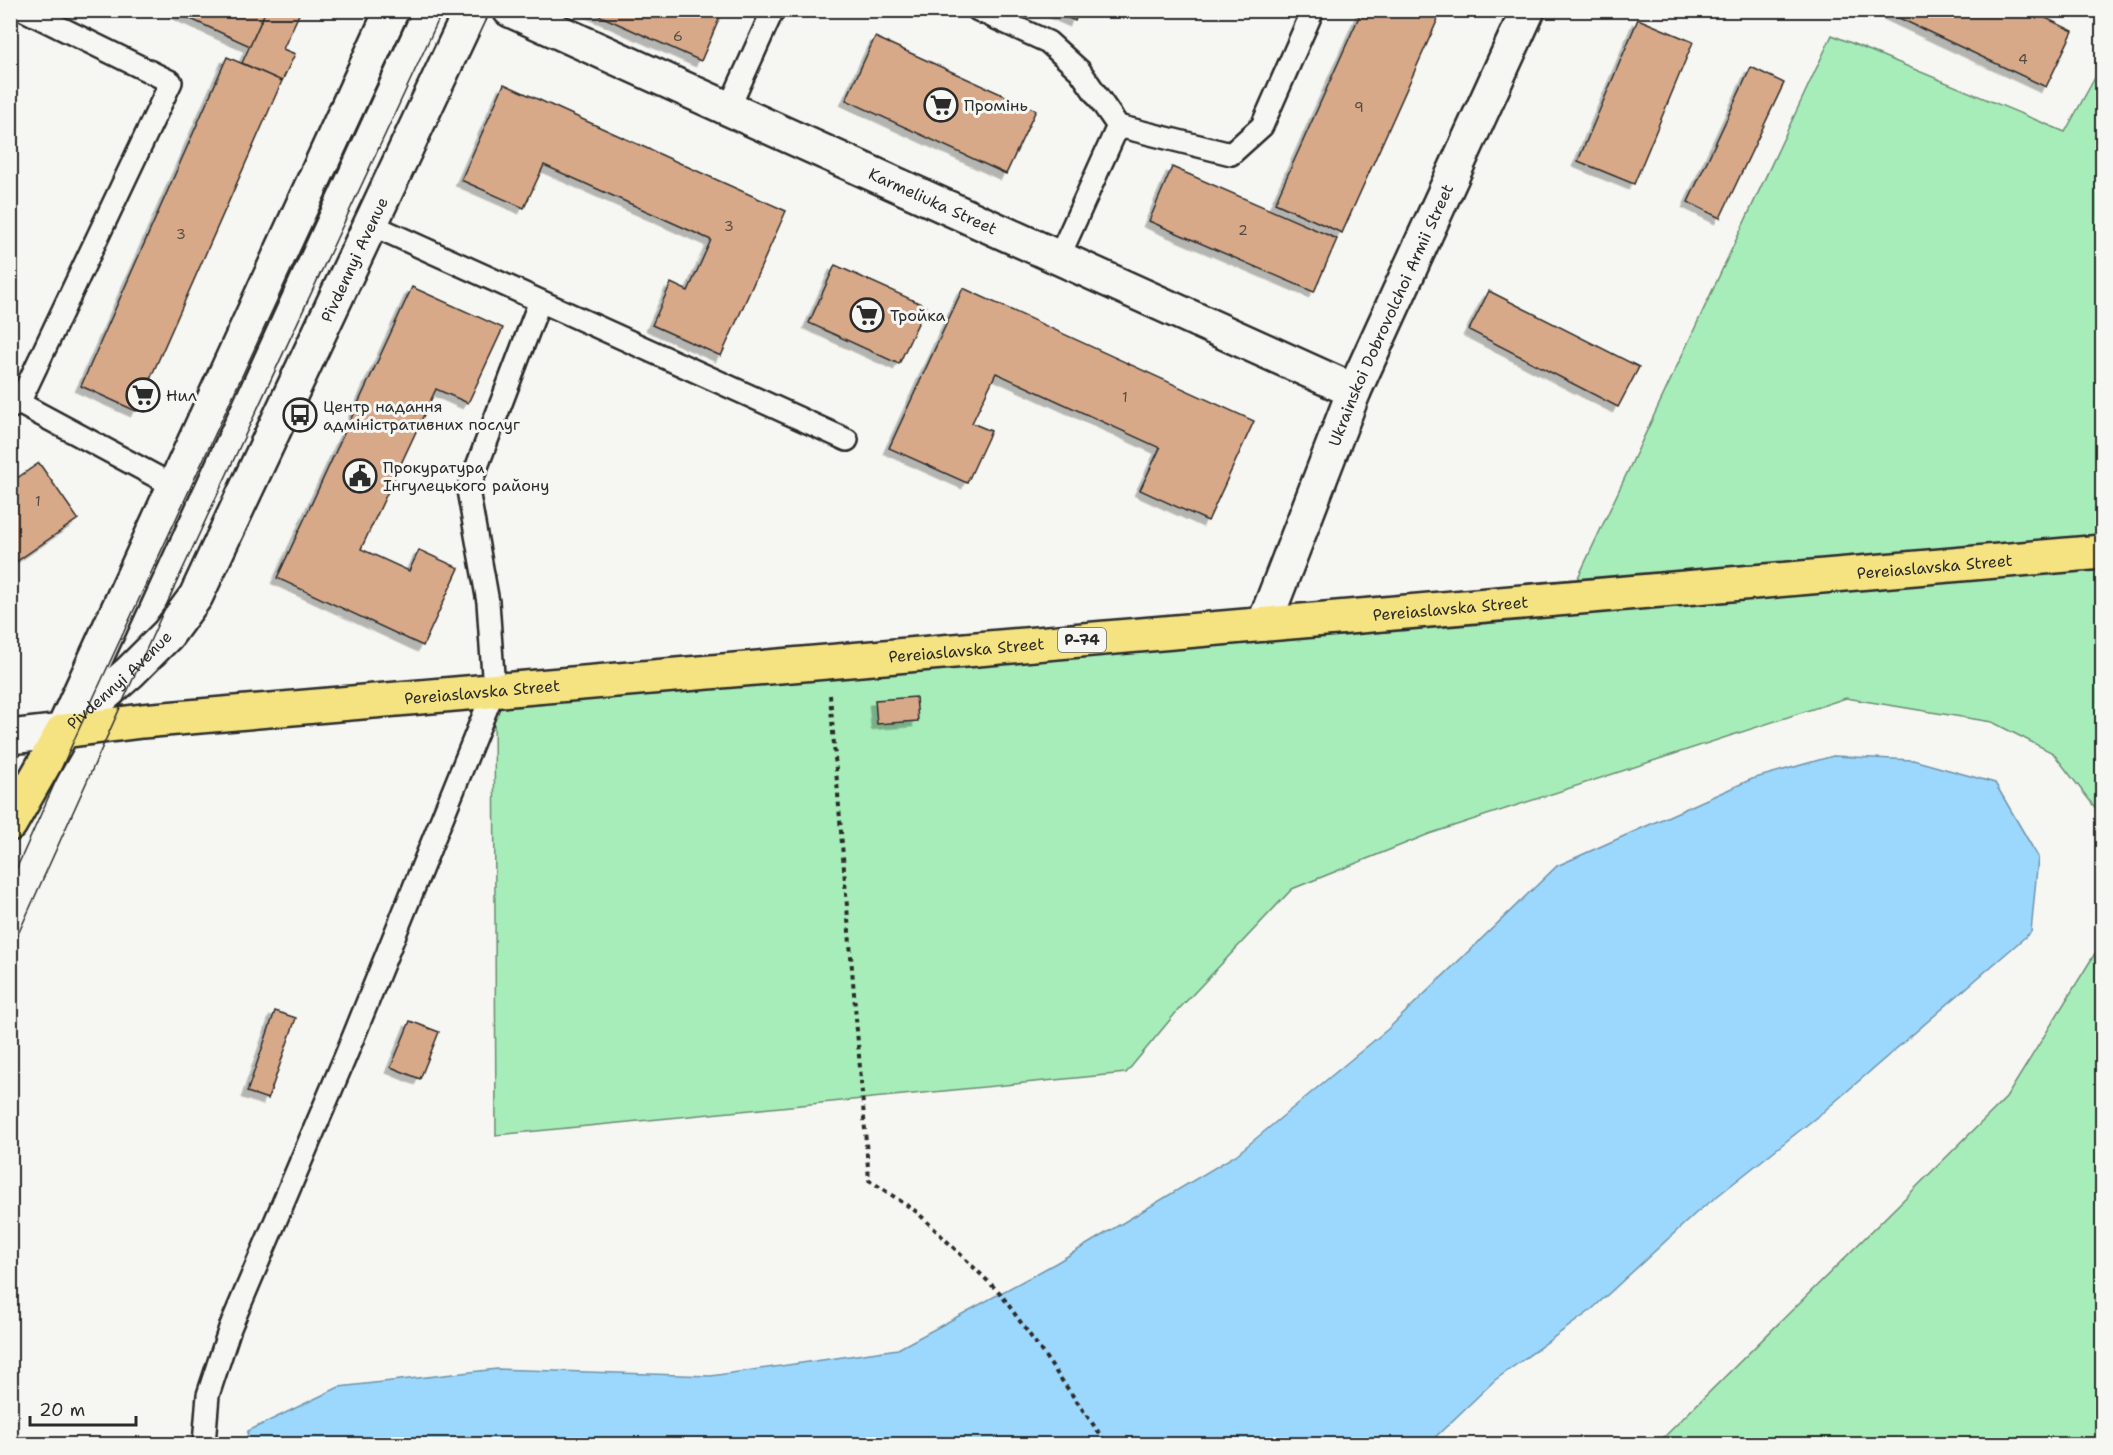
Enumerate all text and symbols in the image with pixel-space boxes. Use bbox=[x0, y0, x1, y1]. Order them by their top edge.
house number: 6 bbox=[673, 27, 683, 45]
house number: 4 bbox=[2018, 50, 2028, 68]
supermarket icon: Промінь bbox=[923, 87, 959, 123]
place label: Промінь bbox=[964, 95, 1028, 116]
house number: 9 bbox=[1354, 98, 1364, 116]
street label: Karmeliuka Street bbox=[865, 163, 1000, 239]
street label: Ukrainskoi Dobrovolchoi Armii Street bbox=[1323, 180, 1458, 449]
street label: Pivdennyi Avenue bbox=[316, 193, 392, 325]
house number: 3 bbox=[724, 217, 734, 235]
house number: 2 bbox=[1238, 221, 1248, 239]
house number: 3 bbox=[176, 225, 186, 243]
supermarket icon: Тройка bbox=[849, 297, 885, 333]
place label: Тройка bbox=[890, 305, 946, 326]
supermarket icon: Нил bbox=[125, 377, 161, 413]
place label: Нил bbox=[166, 385, 197, 406]
house number: 1 bbox=[1122, 388, 1128, 406]
place label: Центр надання адміністративних послуг bbox=[323, 396, 521, 435]
bus stop icon: Центр надання адміністративних послуг bbox=[282, 397, 318, 433]
place label: Прокуратура Інгулецького району bbox=[383, 457, 550, 496]
public building icon: Прокуратура Інгулецького району bbox=[342, 458, 378, 494]
house number: 1 bbox=[35, 492, 41, 510]
street label: Pereiaslavska Street bbox=[1856, 549, 2013, 584]
street label: Pereiaslavska Street bbox=[1372, 591, 1529, 625]
street label: Pivdennyi Avenue bbox=[62, 626, 176, 734]
road number: Р-74 bbox=[1058, 628, 1106, 652]
street label: Pereiaslavska Street bbox=[888, 633, 1045, 667]
street label: Pereiaslavska Street bbox=[403, 675, 561, 709]
scale bar bbox=[30, 1389, 136, 1427]
text: 20 m bbox=[39, 1398, 85, 1422]

